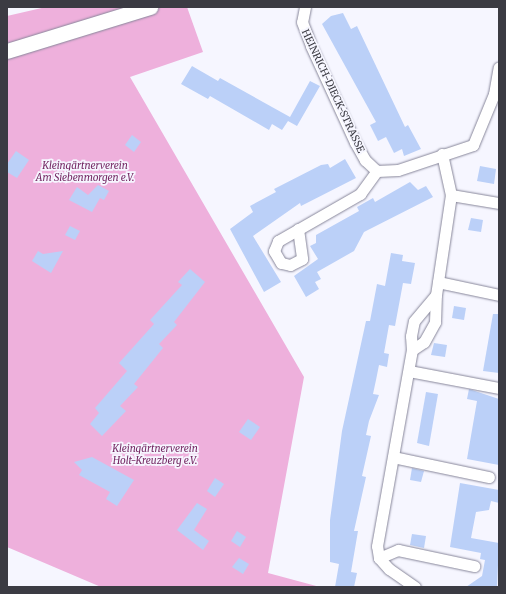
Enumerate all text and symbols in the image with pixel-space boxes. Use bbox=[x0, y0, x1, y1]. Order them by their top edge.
street label: HEINRICH-DIECK-STRASSE bbox=[299, 27, 367, 155]
park label: Kleingärtnerverein Am Siebenmorgen e.V. bbox=[36, 159, 134, 182]
park label: Kleingärtnerverein Holt-Kreuzberg e.V. bbox=[112, 442, 198, 466]

